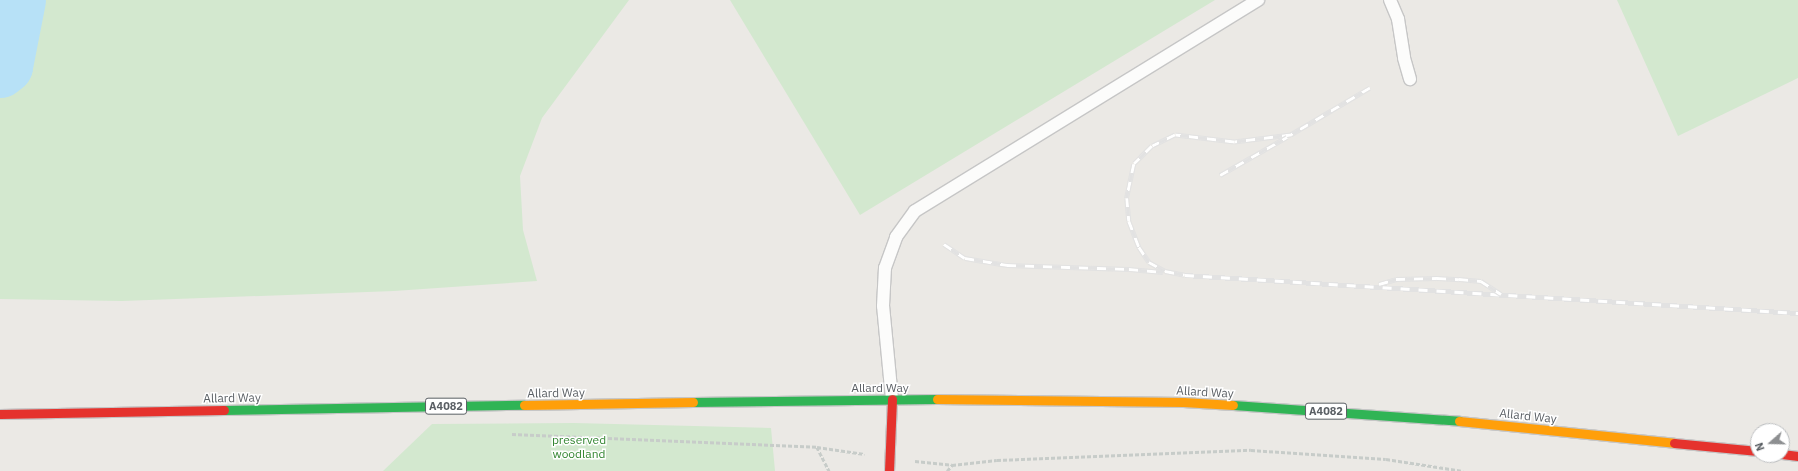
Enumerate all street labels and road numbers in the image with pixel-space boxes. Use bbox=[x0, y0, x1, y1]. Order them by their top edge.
street label: Allard Way bbox=[851, 381, 909, 395]
street label: Allard Way bbox=[1176, 383, 1234, 401]
street label: Allard Way bbox=[527, 385, 585, 401]
street label: Allard Way bbox=[203, 390, 261, 406]
road number: A4082 bbox=[425, 397, 467, 415]
road number: A4082 bbox=[1305, 402, 1347, 420]
street label: Allard Way bbox=[1499, 406, 1557, 426]

